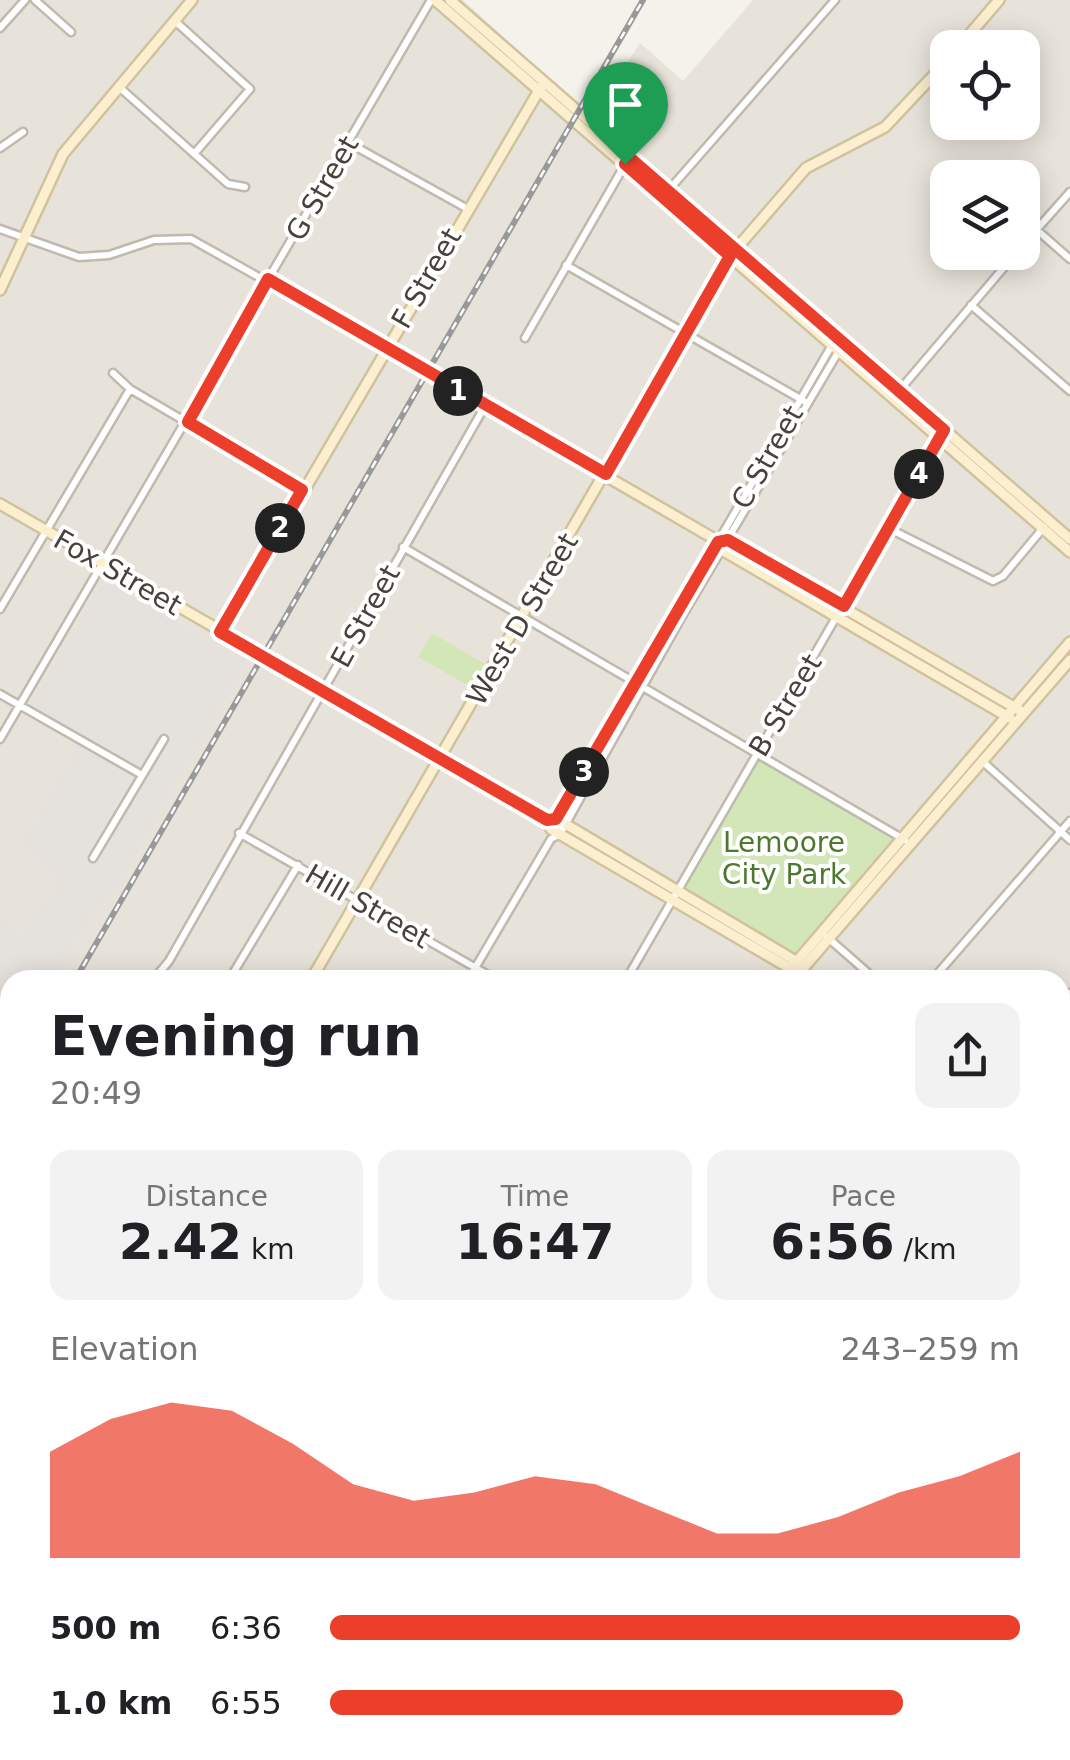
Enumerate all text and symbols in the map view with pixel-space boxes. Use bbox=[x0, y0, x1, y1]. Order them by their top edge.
map controls bbox=[930, 30, 1040, 270]
button: locate bbox=[930, 30, 1040, 140]
pin bbox=[583, 62, 668, 165]
icon: arrive bbox=[598, 77, 653, 132]
street label: G Street bbox=[279, 130, 366, 247]
button: layers bbox=[930, 160, 1040, 270]
street label: F Street bbox=[385, 222, 468, 334]
pin: 1 bbox=[433, 366, 483, 416]
text: 1 bbox=[448, 374, 468, 407]
street label: C Street bbox=[725, 400, 810, 515]
pin: 4 bbox=[894, 449, 944, 499]
text: 4 bbox=[909, 457, 929, 490]
pin: 2 bbox=[255, 503, 305, 553]
text: 2 bbox=[270, 511, 290, 544]
street label: Fox Street bbox=[48, 523, 187, 622]
street label: West D Street bbox=[460, 527, 585, 711]
street label: E Street bbox=[324, 559, 407, 673]
street label: B Street bbox=[742, 648, 829, 762]
pin: 3 bbox=[559, 747, 609, 797]
text: 3 bbox=[574, 755, 594, 788]
park label: Lemoore City Park bbox=[722, 826, 847, 891]
street label: Hill Street bbox=[300, 858, 436, 955]
button: share bbox=[915, 1003, 1020, 1108]
text: Evening run bbox=[50, 1004, 422, 1068]
text: 20:49 bbox=[50, 1074, 142, 1112]
text: Distance bbox=[145, 1180, 268, 1213]
text: Time bbox=[501, 1180, 569, 1213]
text: Pace bbox=[831, 1180, 896, 1213]
text: 2.42 bbox=[119, 1213, 242, 1271]
text: 16:47 bbox=[455, 1213, 615, 1271]
text: 6:56 bbox=[770, 1213, 895, 1271]
text: km bbox=[242, 1233, 295, 1266]
text: /km bbox=[895, 1233, 956, 1266]
text: Elevation bbox=[50, 1330, 199, 1368]
text: 243–259 m bbox=[841, 1330, 1020, 1368]
text: 500 m bbox=[50, 1609, 161, 1647]
text: 6:36 bbox=[210, 1609, 282, 1647]
text: 1.0 km bbox=[50, 1684, 172, 1722]
text: 6:55 bbox=[210, 1684, 282, 1722]

